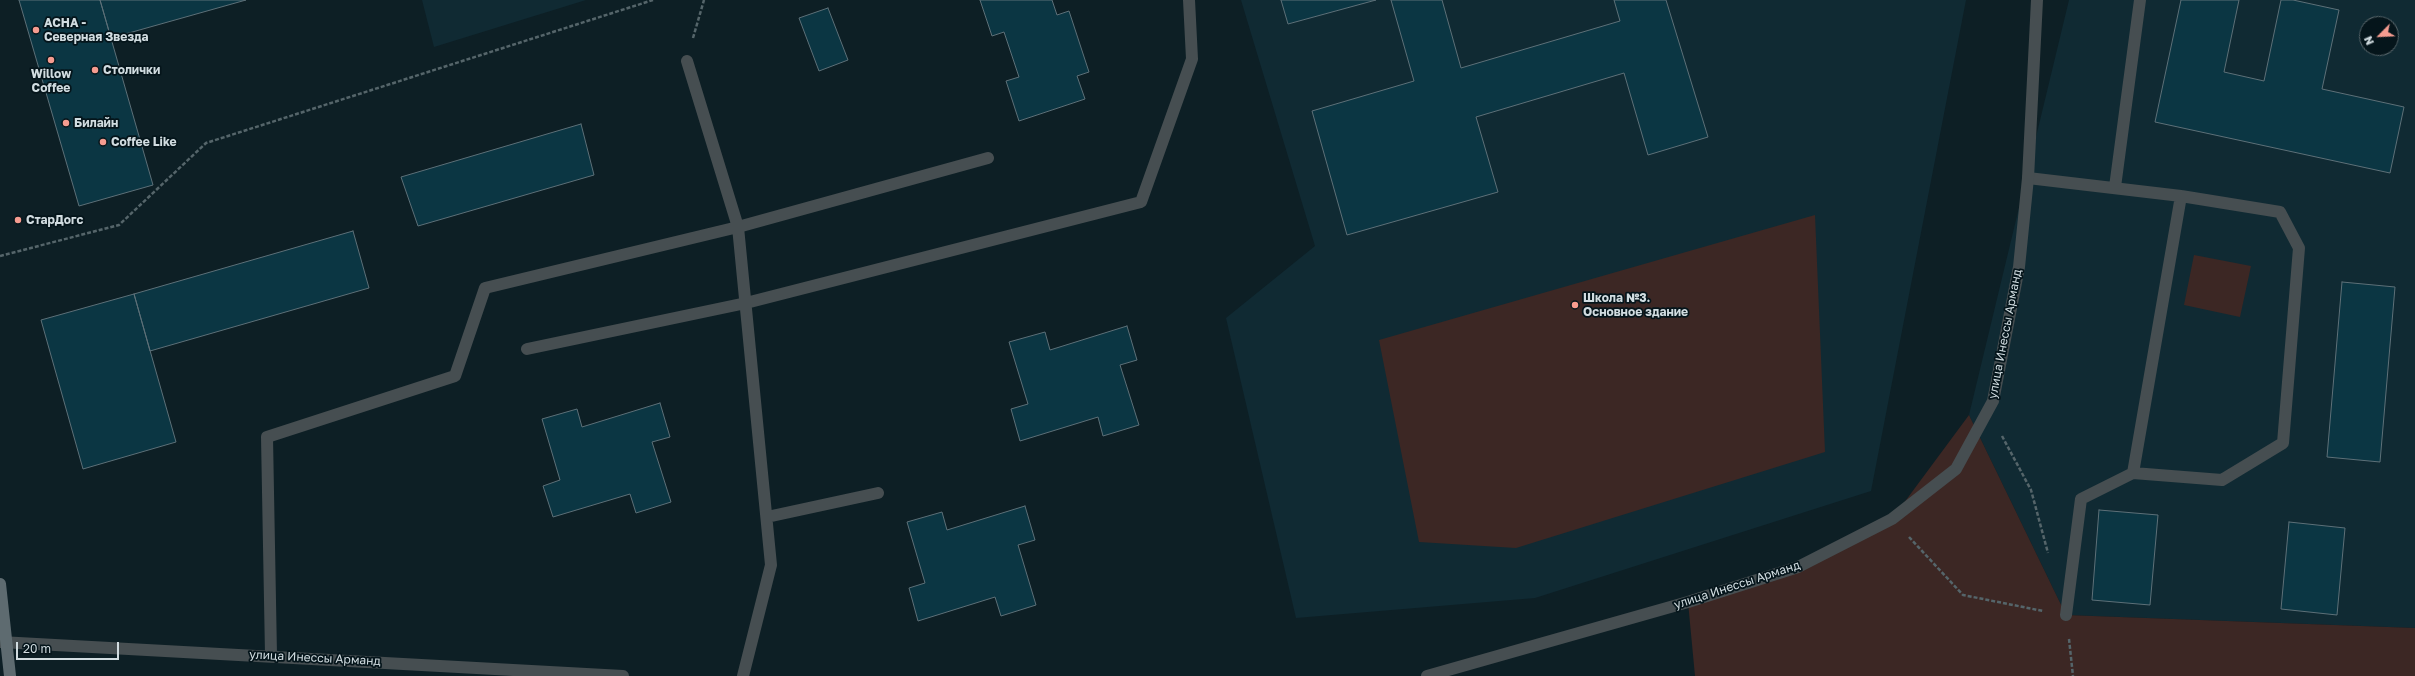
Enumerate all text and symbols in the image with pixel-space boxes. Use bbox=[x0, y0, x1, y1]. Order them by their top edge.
place label: АСНА - Северная Звезда bbox=[44, 16, 149, 44]
north arrow bbox=[2359, 16, 2399, 56]
marker: АСНА - Северная Звезда bbox=[31, 25, 41, 35]
text: N bbox=[2361, 34, 2376, 47]
marker: Willow Coffee bbox=[46, 55, 56, 65]
place label: Столички bbox=[103, 63, 160, 77]
marker: Столички bbox=[90, 65, 100, 75]
place label: Willow Coffee bbox=[31, 67, 71, 95]
place label: Билайн bbox=[74, 116, 118, 130]
marker: Билайн bbox=[61, 118, 71, 128]
place label: Coffee Like bbox=[111, 135, 177, 149]
marker: Coffee Like bbox=[98, 137, 108, 147]
place label: СтарДогс bbox=[26, 213, 83, 227]
marker: СтарДогс bbox=[13, 215, 23, 225]
street label: улица Инессы Арманд bbox=[1985, 268, 2025, 400]
place label: Школа №3. Основное здание bbox=[1583, 291, 1688, 319]
marker: Школа №3. Основное здание bbox=[1570, 300, 1580, 310]
street label: улица Инессы Арманд bbox=[1672, 558, 1802, 612]
scale bar bbox=[18, 634, 121, 660]
text: 20 m bbox=[23, 641, 51, 656]
street label: улица Инессы Арманд bbox=[249, 647, 381, 669]

